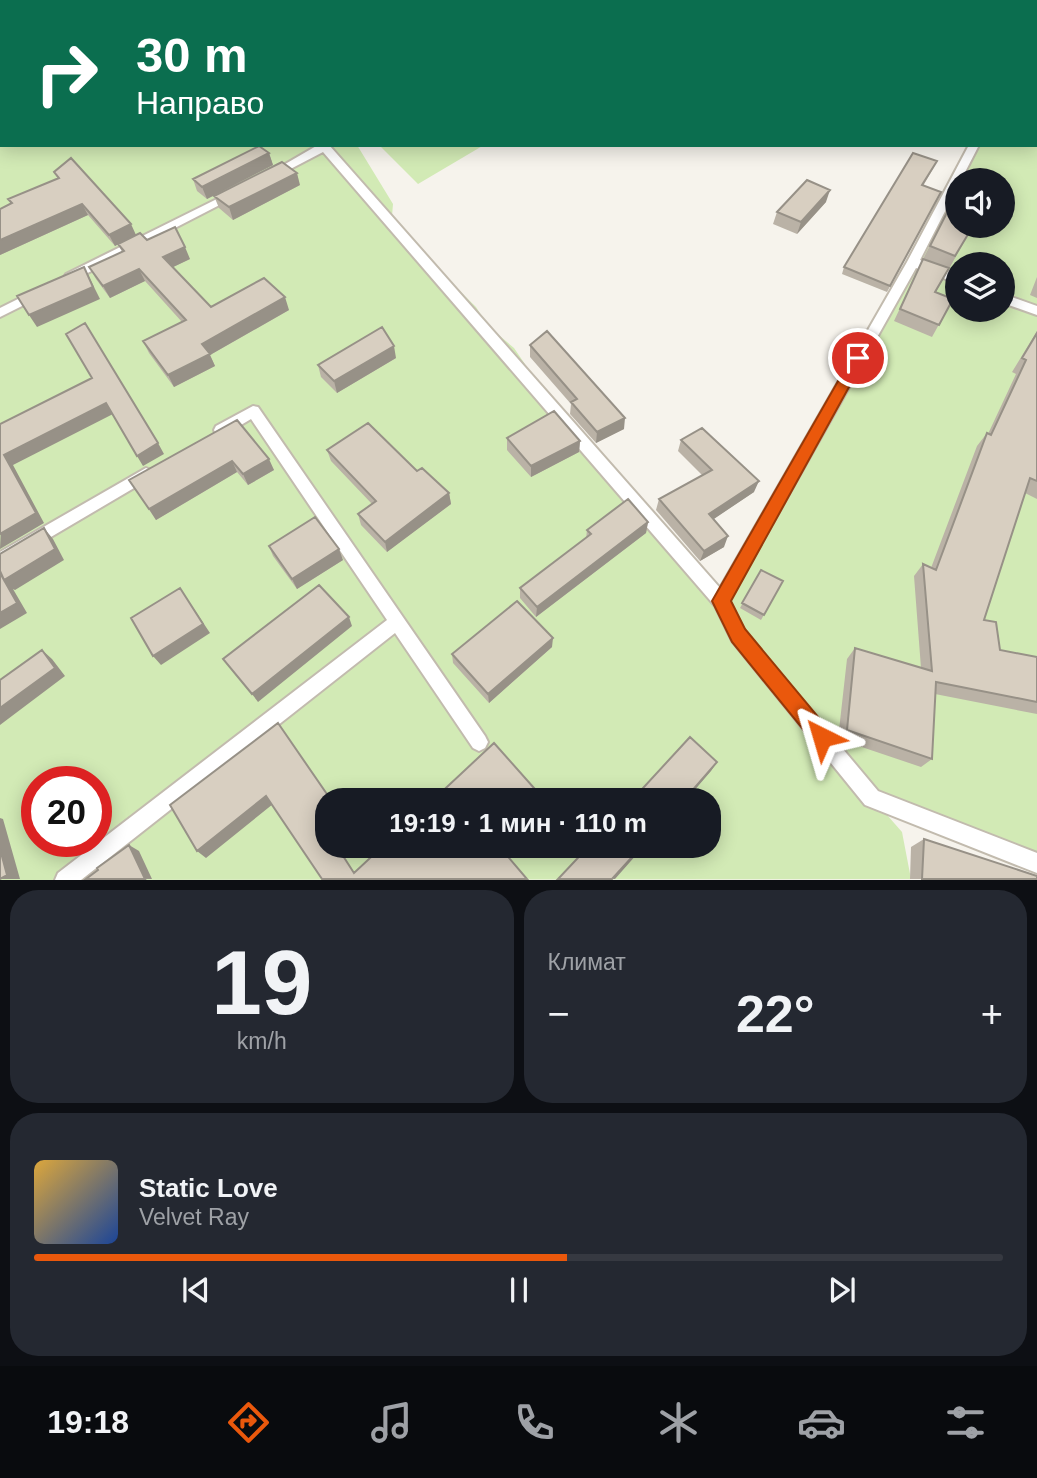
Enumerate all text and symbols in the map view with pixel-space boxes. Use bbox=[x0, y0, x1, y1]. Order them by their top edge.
icon: right bbox=[21, 28, 112, 119]
text: 30 m bbox=[136, 28, 248, 82]
text: Направо bbox=[136, 85, 264, 121]
map controls bbox=[945, 168, 1015, 322]
button: sound bbox=[945, 168, 1015, 238]
button: layers bbox=[945, 252, 1015, 322]
pin bbox=[828, 328, 888, 388]
icon: arrive bbox=[839, 339, 877, 377]
position arrow bbox=[785, 700, 859, 774]
speed limit sign: 20 bbox=[21, 766, 112, 857]
text: 19:19 · 1 мин · 110 m bbox=[389, 808, 647, 838]
text: 19 bbox=[211, 932, 312, 1033]
text: Климат bbox=[548, 949, 626, 975]
text: 22° bbox=[736, 985, 815, 1043]
text: − bbox=[548, 993, 570, 1035]
text: + bbox=[981, 993, 1003, 1035]
text: km/h bbox=[237, 1028, 287, 1054]
text: Static Love bbox=[139, 1173, 278, 1203]
text: Velvet Ray bbox=[139, 1204, 249, 1230]
icon: previous bbox=[177, 1271, 215, 1309]
icon: pause bbox=[500, 1271, 538, 1309]
icon: next bbox=[823, 1271, 861, 1309]
icon: directions bbox=[224, 1398, 273, 1447]
icon: music bbox=[367, 1398, 416, 1447]
icon: phone bbox=[510, 1398, 559, 1447]
icon: climate bbox=[654, 1398, 703, 1447]
icon: car bbox=[797, 1398, 846, 1447]
icon: filters bbox=[941, 1398, 990, 1447]
text: 19:18 bbox=[47, 1404, 129, 1440]

